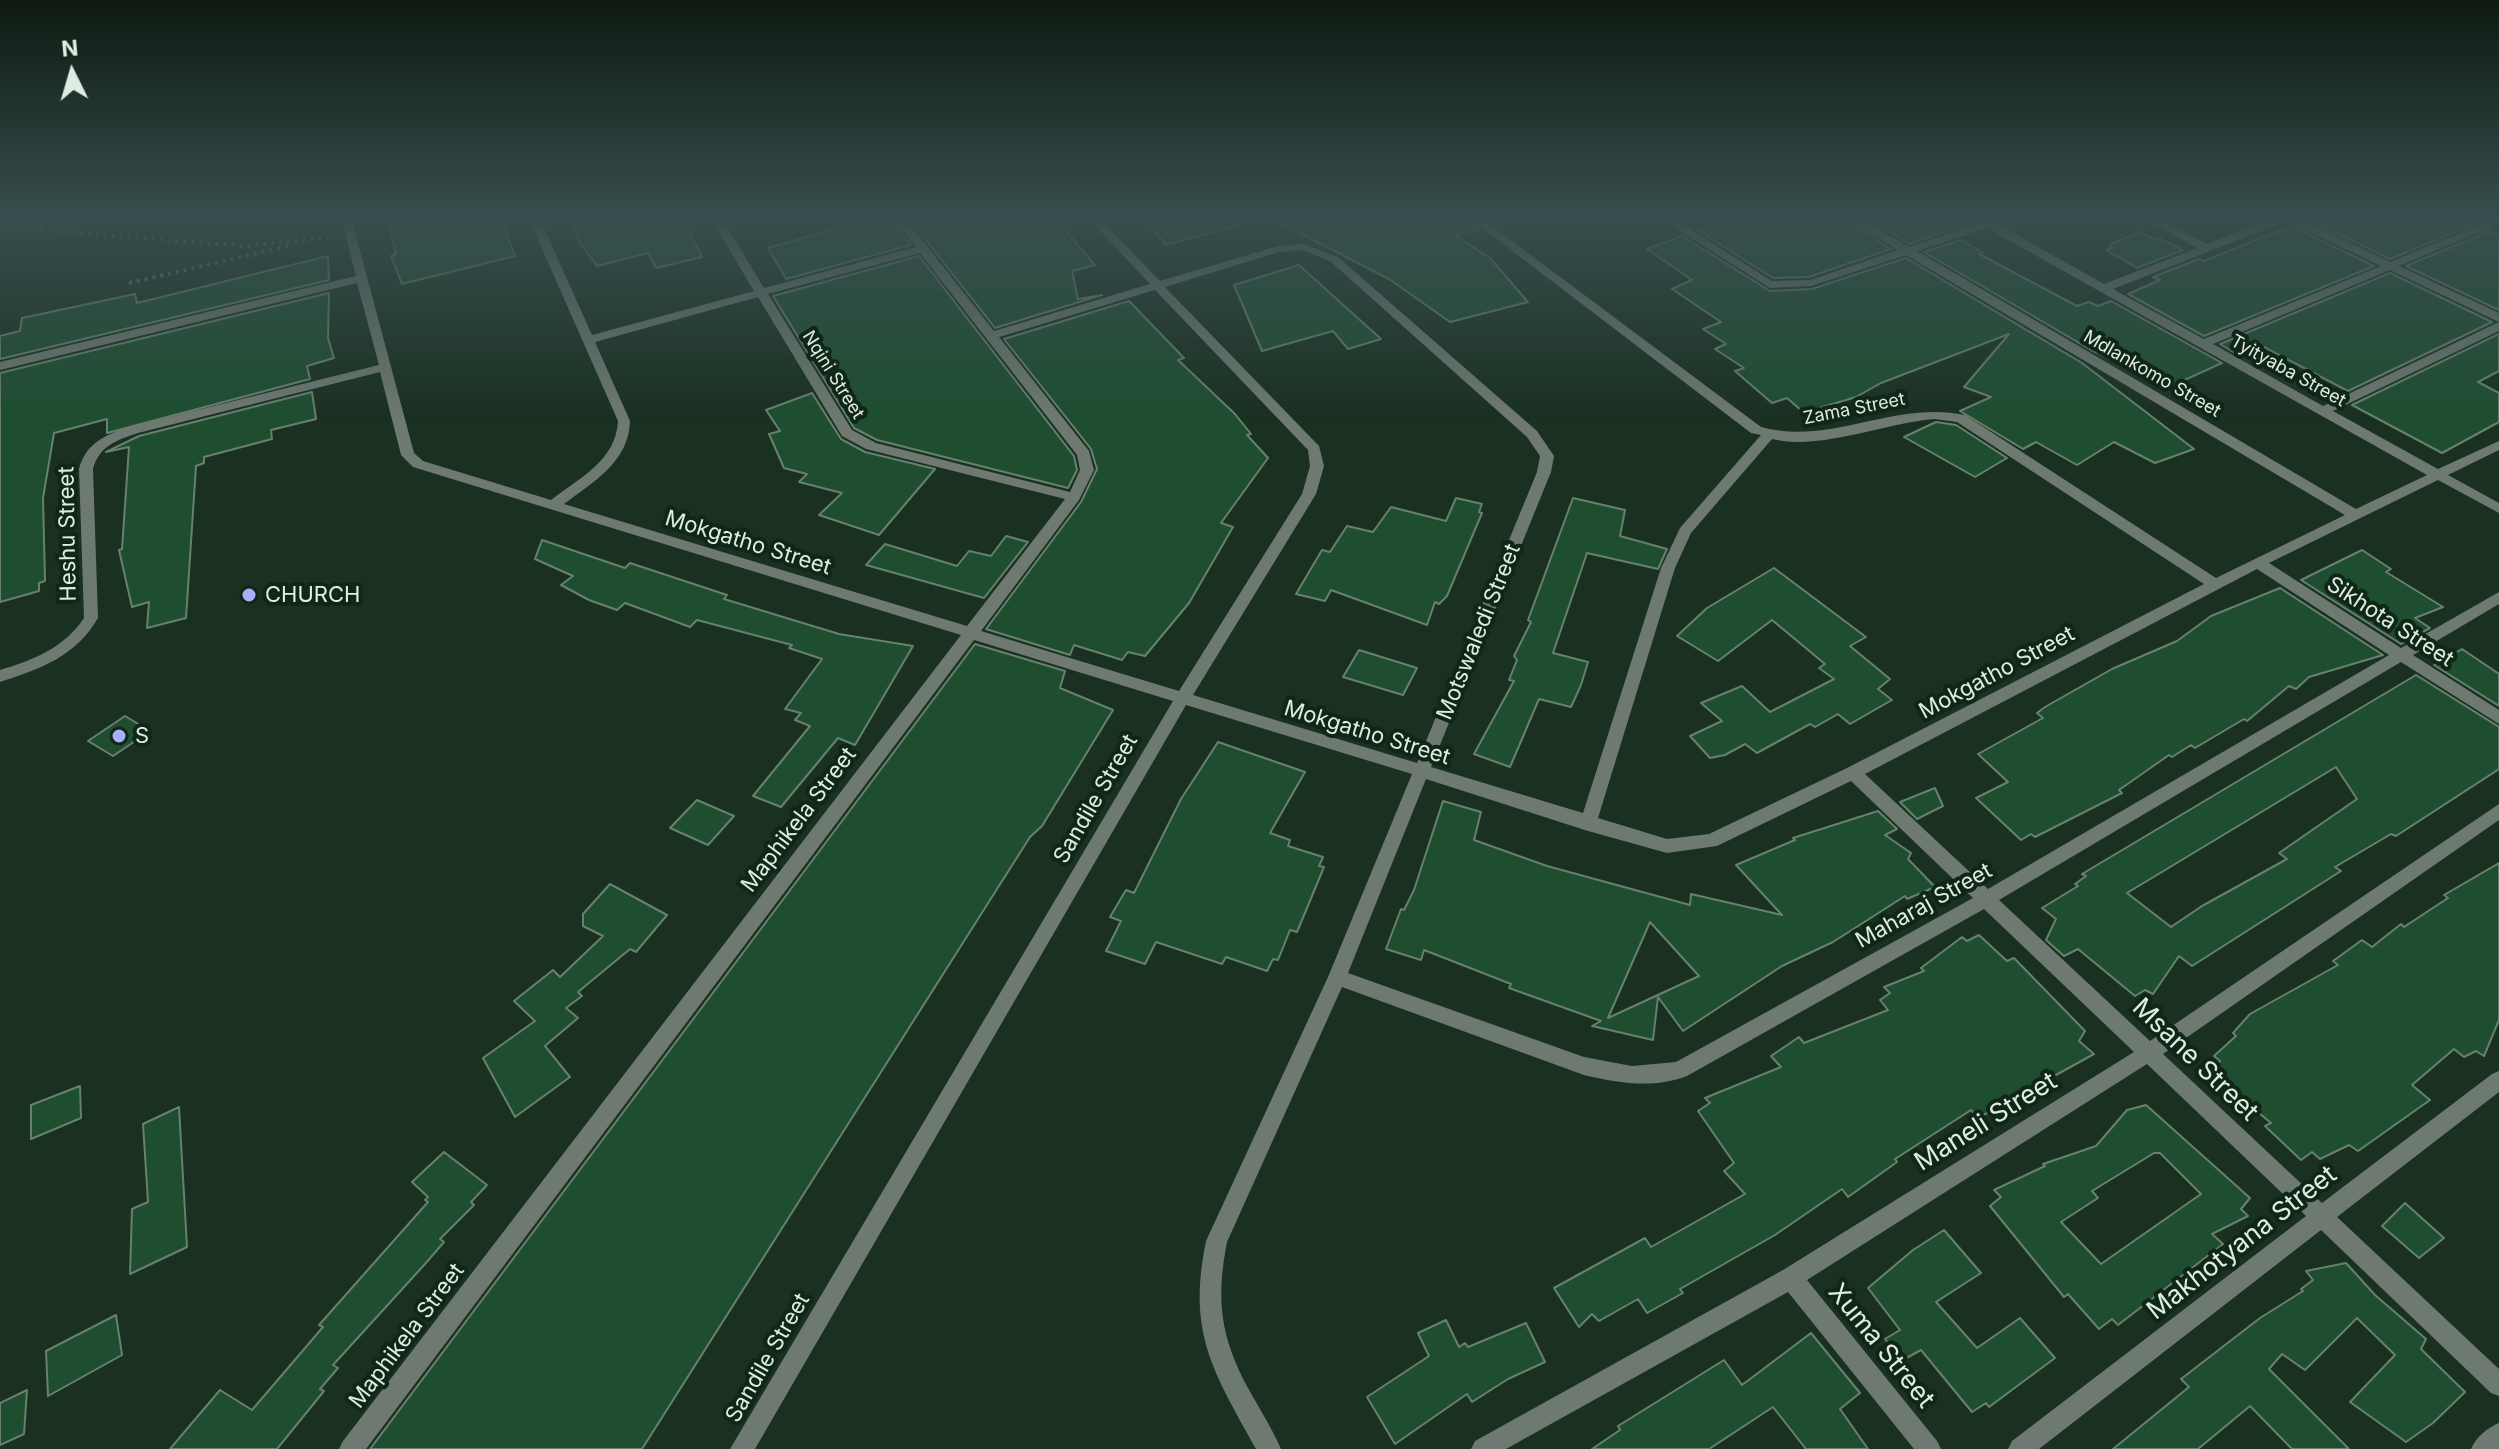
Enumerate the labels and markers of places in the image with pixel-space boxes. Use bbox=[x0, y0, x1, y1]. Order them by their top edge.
place label: CHURCH bbox=[265, 582, 360, 608]
marker: CHURCH bbox=[240, 586, 258, 604]
place label: S bbox=[135, 723, 149, 749]
marker: S bbox=[110, 727, 128, 745]

